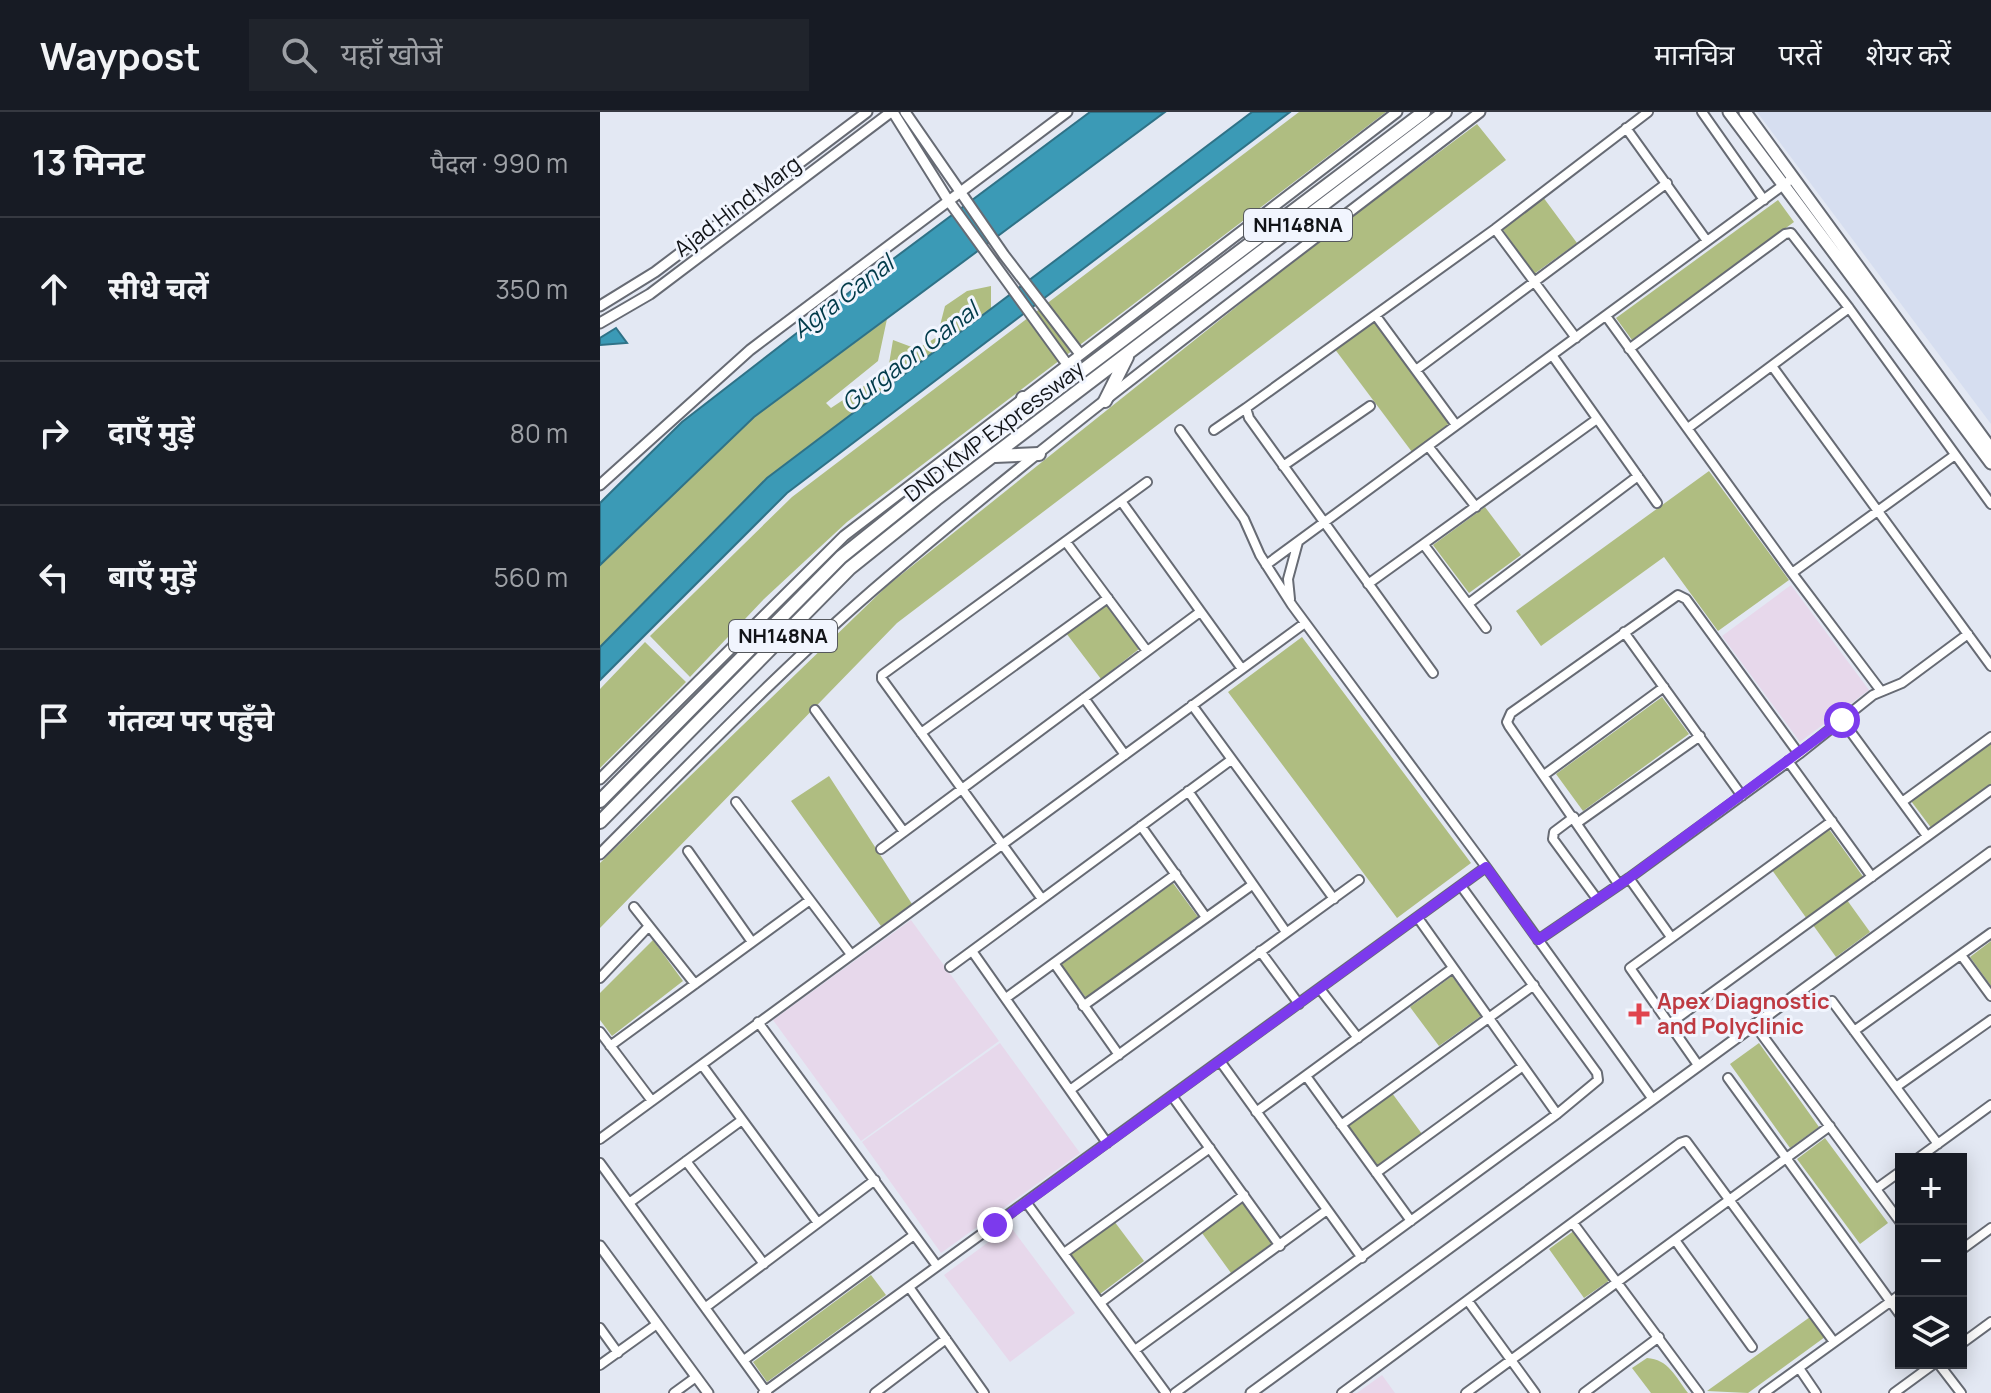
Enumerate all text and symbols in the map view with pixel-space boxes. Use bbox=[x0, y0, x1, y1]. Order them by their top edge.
search box bbox=[249, 19, 809, 91]
text: Waypost bbox=[40, 29, 201, 81]
icon: search bbox=[277, 33, 321, 77]
text: यहाँ खोजें bbox=[341, 33, 443, 74]
text: मानचित्र bbox=[1654, 35, 1734, 73]
text: परतें bbox=[1778, 35, 1822, 73]
text: शेयर करें bbox=[1866, 35, 1951, 73]
text: 13 मिनट bbox=[32, 139, 145, 185]
text: पैदल · 990 m bbox=[430, 145, 568, 181]
street label: Ajad Hind Marg bbox=[668, 149, 806, 263]
road number: NH148NA bbox=[1244, 209, 1352, 241]
water label: Agra Canal bbox=[784, 245, 902, 345]
icon: ahead bbox=[32, 267, 76, 311]
text: सीधे चलें bbox=[108, 267, 209, 308]
text: 350 m bbox=[495, 271, 568, 307]
water label: Gurgaon Canal bbox=[834, 291, 987, 418]
street label: DND KMP Expressway bbox=[898, 353, 1090, 509]
icon: right bbox=[32, 411, 76, 455]
text: दाएँ मुड़ें bbox=[108, 411, 195, 452]
text: 80 m bbox=[510, 415, 568, 451]
icon: left bbox=[32, 555, 76, 599]
text: बाएँ मुड़ें bbox=[108, 555, 196, 596]
text: 560 m bbox=[494, 559, 568, 595]
road number: NH148NA bbox=[729, 620, 837, 652]
icon: arrive bbox=[32, 699, 76, 743]
text: गंतव्य पर पहुँचे bbox=[108, 699, 274, 740]
route start bbox=[1824, 702, 1860, 738]
place label: Apex Diagnostic and Polyclinic bbox=[1657, 986, 1830, 1041]
marker: Apex Diagnostic and Polyclinic bbox=[1628, 1003, 1650, 1025]
map controls bbox=[1895, 1153, 1967, 1369]
button: + bbox=[1895, 1153, 1967, 1225]
route end bbox=[977, 1207, 1013, 1243]
button: − bbox=[1895, 1225, 1967, 1297]
button: layers bbox=[1895, 1297, 1967, 1369]

